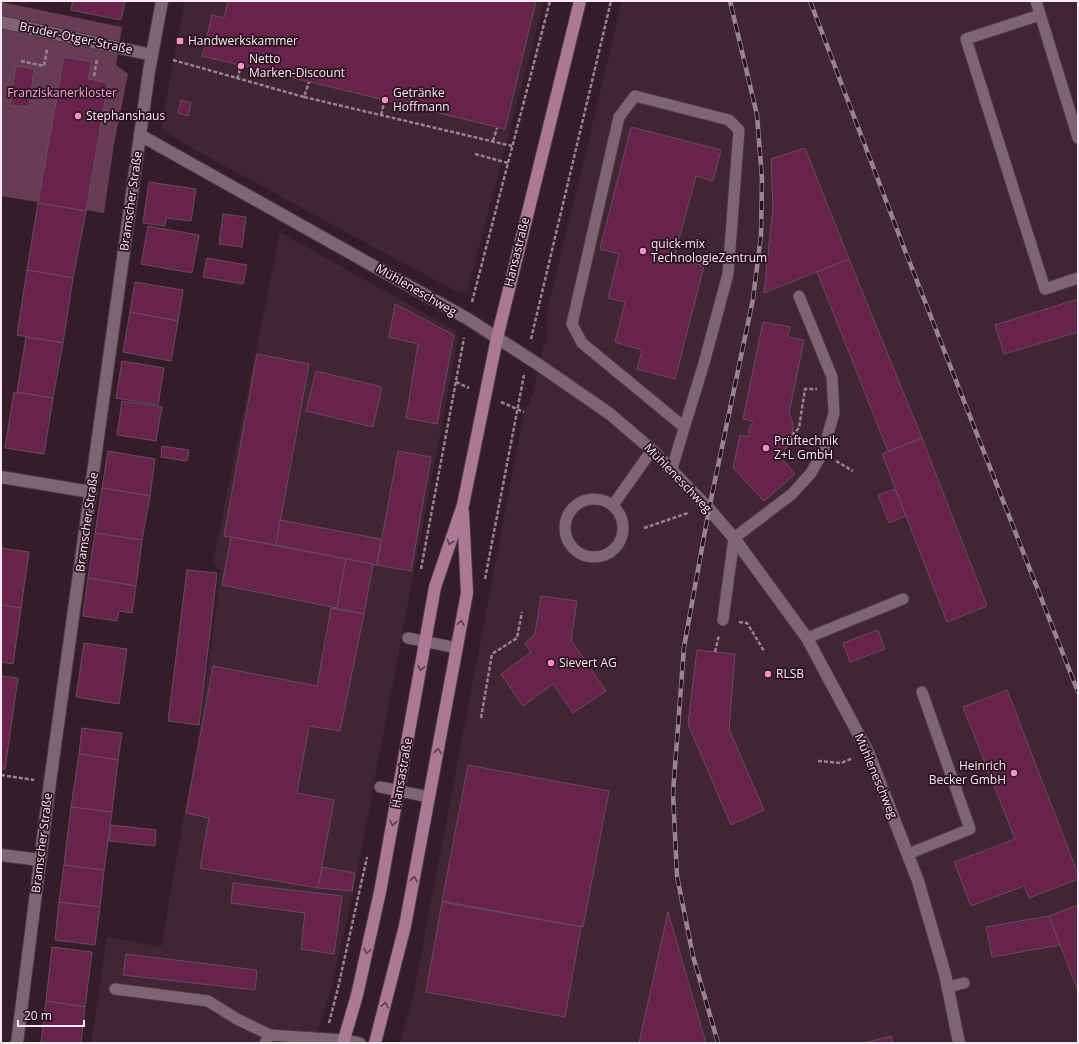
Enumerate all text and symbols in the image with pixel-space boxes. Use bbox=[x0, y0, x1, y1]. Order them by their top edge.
street label: Bruder-Otger-Straße bbox=[18, 17, 134, 58]
place label: Handwerkskammer bbox=[188, 32, 298, 49]
marker: Handwerkskammer bbox=[175, 36, 185, 46]
place label: Netto Marken-Discount bbox=[249, 50, 345, 81]
marker: Netto Marken-Discount bbox=[236, 61, 246, 71]
park label: Franziskanerkloster bbox=[7, 84, 117, 101]
place label: Getränke Hoffmann bbox=[393, 84, 450, 115]
marker: Getränke Hoffmann bbox=[380, 95, 390, 105]
place label: Stephanshaus bbox=[86, 107, 165, 124]
marker: Stephanshaus bbox=[73, 111, 83, 121]
street label: Bramscher Straße bbox=[115, 150, 146, 252]
street label: Hansastraße bbox=[500, 215, 533, 288]
place label: quick-mix TechnologieZentrum bbox=[651, 235, 767, 266]
marker: quick-mix TechnologieZentrum bbox=[638, 246, 648, 256]
street label: Mühleneschweg bbox=[373, 260, 460, 320]
place label: Prüftechnik Z+L GmbH bbox=[774, 432, 839, 463]
street label: Mühleneschweg bbox=[641, 439, 716, 517]
marker: Prüftechnik Z+L GmbH bbox=[761, 443, 771, 453]
street label: Bramscher Straße bbox=[71, 471, 102, 573]
one-way arrow bbox=[446, 538, 455, 545]
one-way arrow bbox=[457, 620, 465, 626]
place label: Sievert AG bbox=[559, 654, 617, 671]
marker: Sievert AG bbox=[546, 658, 556, 668]
one-way arrow bbox=[417, 665, 425, 671]
place label: RLSB bbox=[776, 665, 804, 682]
marker: RLSB bbox=[763, 669, 773, 679]
street label: Mühleneschweg bbox=[851, 731, 902, 821]
street label: Hansastraße bbox=[387, 736, 416, 809]
one-way arrow bbox=[433, 748, 441, 754]
place label: Heinrich Becker GmbH bbox=[929, 757, 1006, 788]
marker: Heinrich Becker GmbH bbox=[1009, 768, 1019, 778]
street label: Bramscher Straße bbox=[27, 792, 56, 894]
one-way arrow bbox=[389, 820, 397, 827]
one-way arrow bbox=[409, 876, 418, 882]
one-way arrow bbox=[363, 948, 371, 954]
scale bar bbox=[18, 1002, 84, 1028]
one-way arrow bbox=[381, 1002, 389, 1009]
text: 20 m bbox=[24, 1007, 52, 1024]

